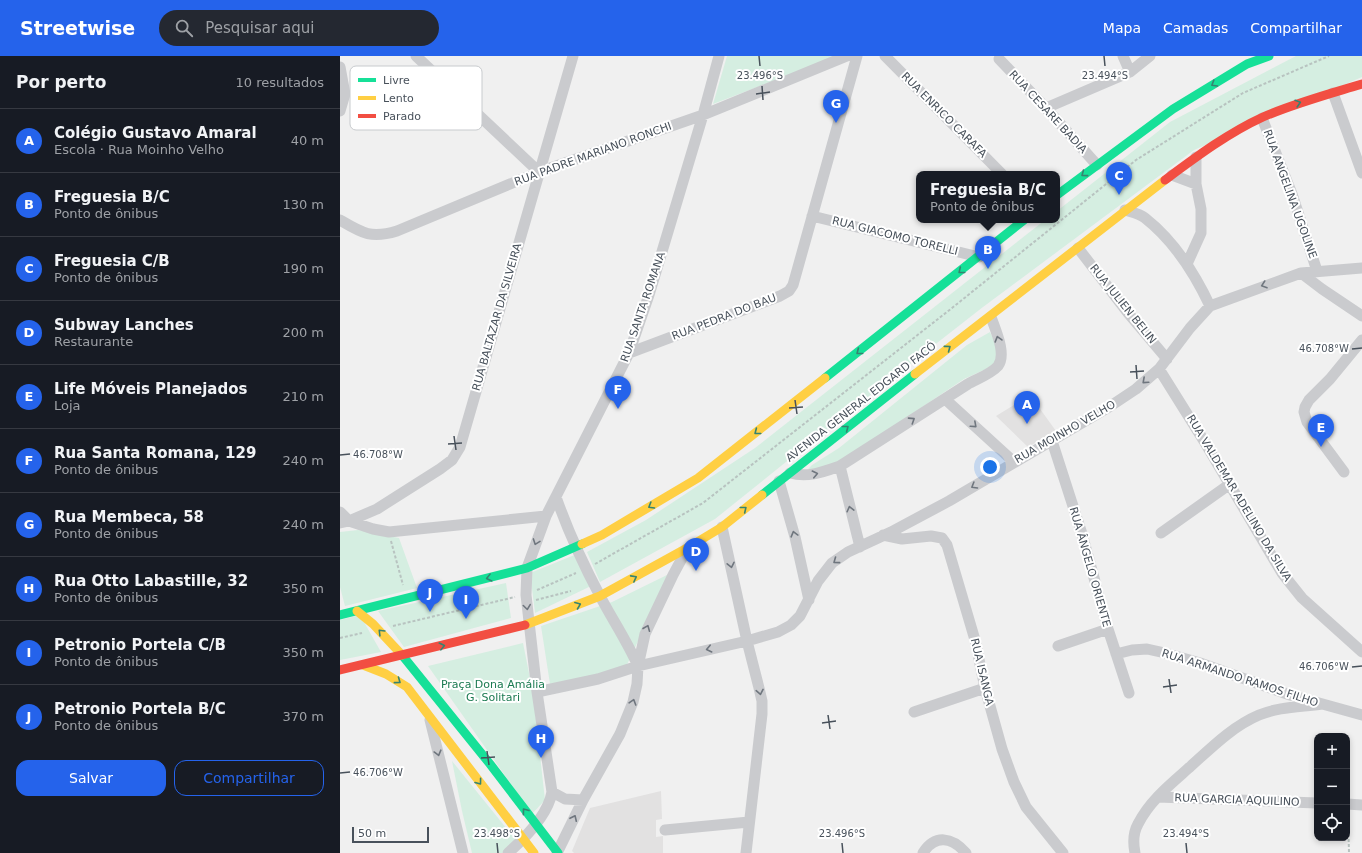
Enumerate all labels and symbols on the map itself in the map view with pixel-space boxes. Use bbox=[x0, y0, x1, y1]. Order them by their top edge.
legend bbox=[350, 66, 482, 130]
street label: RUA CESARE BADIA bbox=[1006, 68, 1090, 156]
text: 23.496°S bbox=[737, 70, 783, 81]
street label: RUA ENRICO CARAFA bbox=[899, 70, 990, 161]
text: 23.494°S bbox=[1082, 70, 1128, 81]
text: Livre bbox=[383, 74, 410, 87]
one-way arrow bbox=[1211, 80, 1218, 87]
pin: G bbox=[823, 90, 849, 123]
text: Lento bbox=[383, 92, 414, 105]
one-way arrow bbox=[1294, 99, 1301, 108]
text: Parado bbox=[383, 110, 421, 123]
street label: RUA PADRE MARIANO RONCHI bbox=[513, 119, 673, 189]
street label: RUA ANGELINA UGOLINE bbox=[1261, 128, 1319, 260]
pin: C bbox=[1106, 162, 1132, 195]
one-way arrow bbox=[1082, 169, 1089, 176]
street label: RUA GIACOMO TORELLI bbox=[831, 214, 959, 258]
pin: B bbox=[975, 236, 1001, 269]
street label: RUA BALTAZAR DA SILVEIRA bbox=[470, 241, 524, 392]
street label: RUA SANTA ROMANA bbox=[618, 250, 668, 364]
street label: RUA JULIEN BELIN bbox=[1087, 262, 1159, 346]
one-way arrow bbox=[959, 266, 966, 273]
one-way arrow bbox=[1261, 281, 1268, 289]
street label: RUA PEDRA DO BAU bbox=[670, 291, 778, 343]
one-way arrow bbox=[994, 335, 1003, 342]
street label: AVENIDA GENERAL EDGARD FACÓ bbox=[783, 339, 939, 465]
text: 46.708°W bbox=[1299, 343, 1349, 354]
one-way arrow bbox=[944, 346, 951, 353]
one-way arrow bbox=[857, 347, 864, 354]
pin: F bbox=[605, 376, 631, 409]
one-way arrow bbox=[1142, 377, 1149, 384]
pin: A bbox=[1014, 391, 1040, 424]
street label: RUA MOINHO VELHO bbox=[1012, 398, 1118, 466]
street label: RUA VALDEMAR ADELINO DA SILVA bbox=[1184, 412, 1294, 584]
pin: E bbox=[1308, 414, 1334, 447]
one-way arrow bbox=[908, 417, 915, 425]
one-way arrow bbox=[969, 420, 976, 427]
one-way arrow bbox=[841, 426, 848, 433]
one-way arrow bbox=[755, 428, 762, 435]
text: 46.708°W bbox=[353, 449, 403, 460]
your location bbox=[980, 457, 1000, 477]
one-way arrow bbox=[812, 470, 818, 478]
one-way arrow bbox=[971, 481, 978, 488]
one-way arrow bbox=[648, 502, 655, 509]
street label: RUA ÂNGELO ORIENTE bbox=[1067, 505, 1113, 629]
one-way arrow bbox=[847, 506, 855, 512]
one-way arrow bbox=[740, 507, 747, 514]
one-way arrow bbox=[790, 531, 799, 538]
pin: D bbox=[683, 538, 709, 571]
one-way arrow bbox=[533, 539, 541, 546]
one-way arrow bbox=[833, 556, 840, 563]
one-way arrow bbox=[726, 562, 734, 569]
one-way arrow bbox=[486, 573, 493, 582]
one-way arrow bbox=[630, 575, 637, 582]
pin: J bbox=[417, 579, 443, 612]
pin: I bbox=[453, 586, 479, 619]
one-way arrow bbox=[574, 601, 581, 609]
one-way arrow bbox=[522, 604, 531, 610]
one-way arrow bbox=[643, 625, 651, 632]
one-way arrow bbox=[378, 629, 386, 637]
street label: RUA ISANGA bbox=[968, 637, 996, 708]
one-way arrow bbox=[438, 642, 445, 650]
one-way arrow bbox=[706, 645, 712, 653]
street label: RUA ARMANDO RAMOS FILHO bbox=[1160, 647, 1320, 710]
text: 46.706°W bbox=[1299, 661, 1349, 672]
one-way arrow bbox=[394, 676, 401, 683]
park label: Praça Dona Amália G. Solitari bbox=[441, 678, 545, 704]
one-way arrow bbox=[755, 689, 764, 695]
one-way arrow bbox=[628, 699, 637, 706]
pin: H bbox=[528, 725, 554, 758]
one-way arrow bbox=[434, 750, 442, 757]
text: 46.706°W bbox=[353, 767, 403, 778]
one-way arrow bbox=[475, 777, 482, 784]
street label: RUA GARCIA AQUILINO bbox=[1174, 791, 1300, 809]
one-way arrow bbox=[523, 809, 530, 816]
one-way arrow bbox=[569, 814, 577, 822]
scale bar bbox=[352, 825, 429, 844]
text: 23.498°S bbox=[474, 828, 520, 839]
text: 23.496°S bbox=[819, 828, 865, 839]
text: 23.494°S bbox=[1163, 828, 1209, 839]

